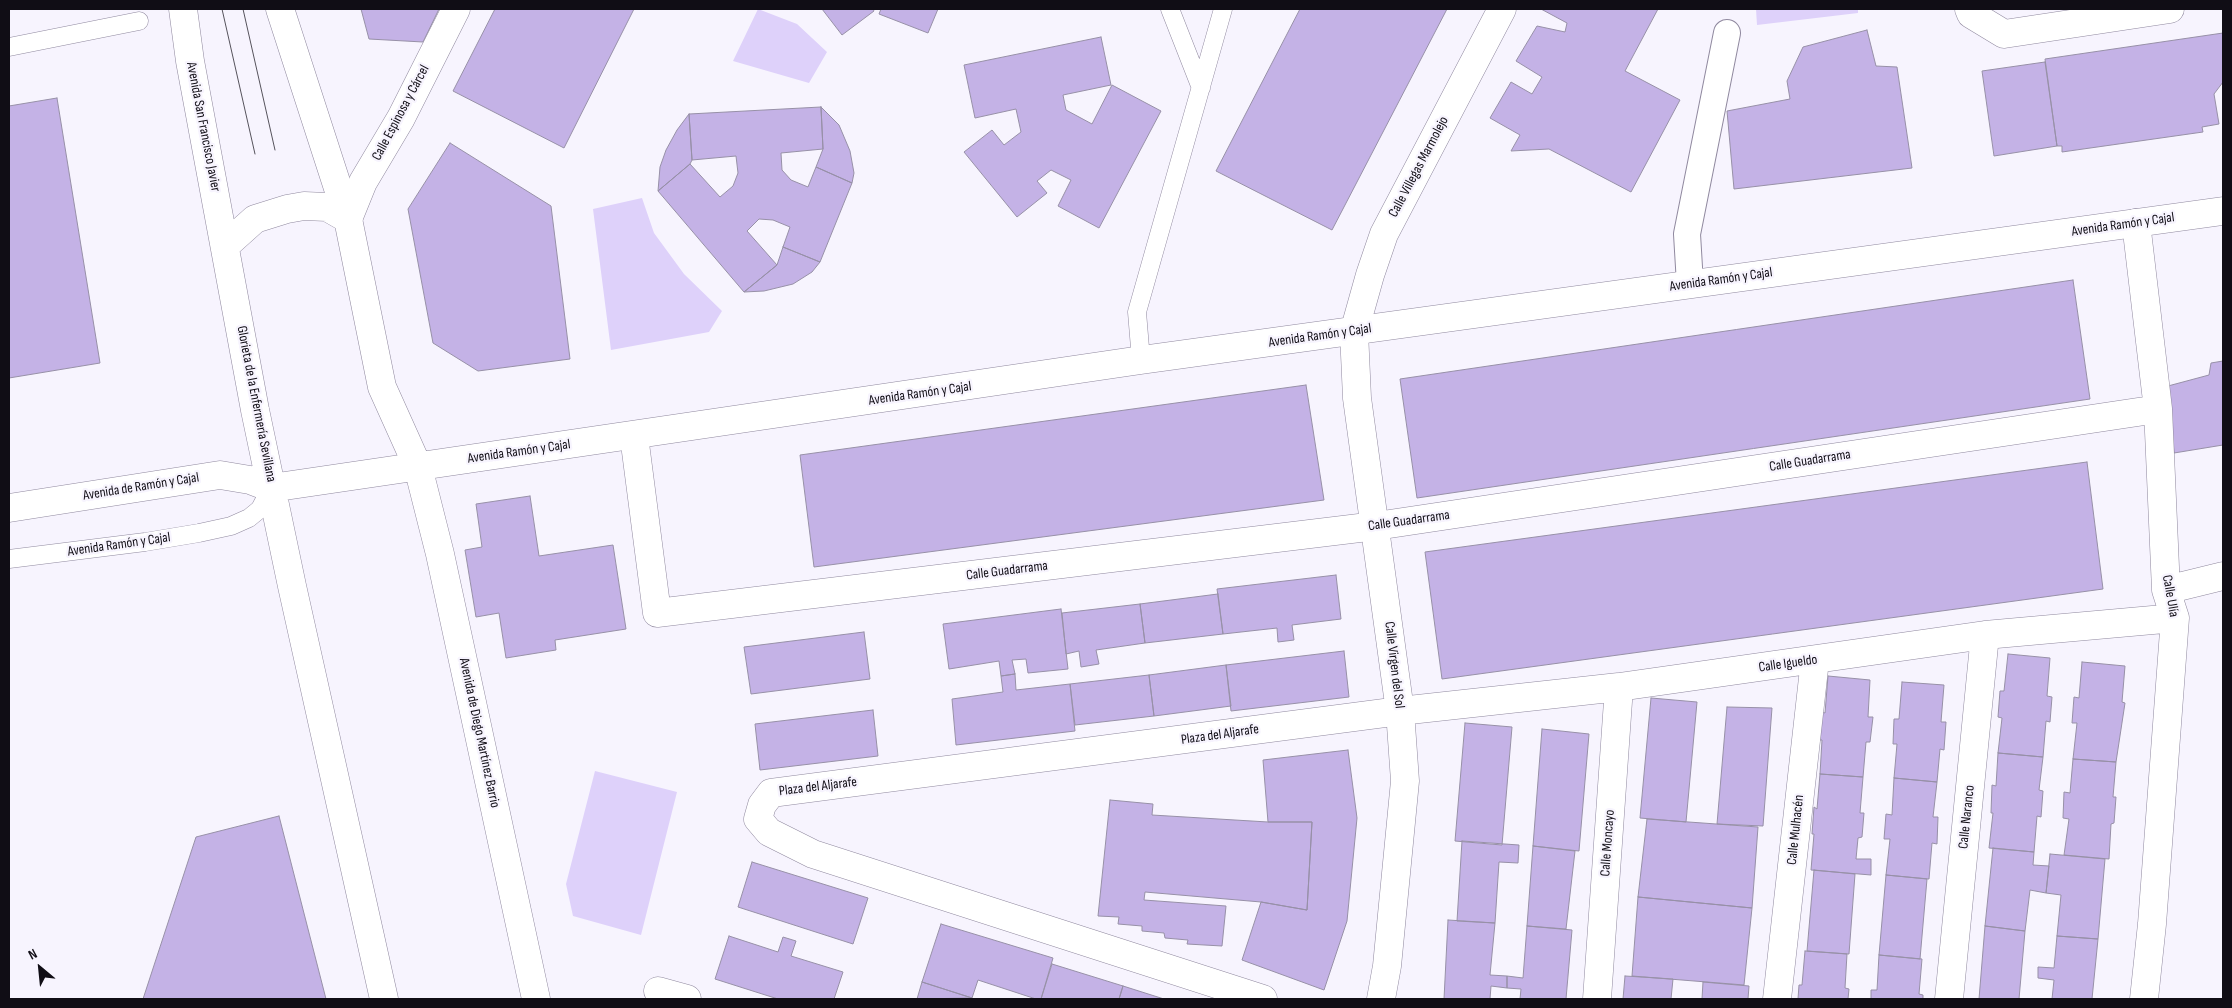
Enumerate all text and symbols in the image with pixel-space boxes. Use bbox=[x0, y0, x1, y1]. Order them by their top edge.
street label: Avenida San Francisco Javier bbox=[182, 61, 224, 193]
street label: Calle Espinosa y Cárcel bbox=[369, 62, 433, 164]
street label: Calle Villegas Marmolejo bbox=[1385, 114, 1453, 220]
street label: Avenida Ramón y Cajal bbox=[2071, 209, 2175, 241]
street label: Avenida Ramón y Cajal bbox=[1669, 264, 1773, 296]
street label: Avenida Ramón y Cajal bbox=[1268, 320, 1372, 352]
street label: Glorieta de la Enfermería Sevillana bbox=[233, 324, 279, 484]
street label: Avenida Ramón y Cajal bbox=[868, 378, 972, 410]
street label: Avenida Ramón y Cajal bbox=[467, 436, 571, 468]
street label: Calle Guadarrama bbox=[1768, 446, 1852, 476]
street label: Avenida de Ramón y Cajal bbox=[82, 470, 200, 504]
street label: Calle Guadarrama bbox=[1367, 507, 1451, 535]
street label: Avenida Ramón y Cajal bbox=[67, 529, 171, 561]
street label: Calle Guadarrama bbox=[965, 558, 1049, 584]
street label: Calle Ulía bbox=[2158, 574, 2182, 618]
street label: Calle Virgen del Sol bbox=[1380, 620, 1408, 710]
street label: Calle Igueldo bbox=[1758, 652, 1818, 676]
street label: Avenida de Diego Martínez Barrio bbox=[455, 656, 503, 810]
street label: Plaza del Aljarafe bbox=[1180, 721, 1260, 749]
street label: Plaza del Aljarafe bbox=[778, 774, 858, 800]
street label: Calle Naranco bbox=[1955, 784, 1979, 850]
street label: Calle Mulhacén bbox=[1784, 794, 1808, 866]
street label: Calle Moncayo bbox=[1597, 809, 1619, 877]
north arrow bbox=[15, 943, 65, 993]
text: N bbox=[25, 945, 40, 964]

